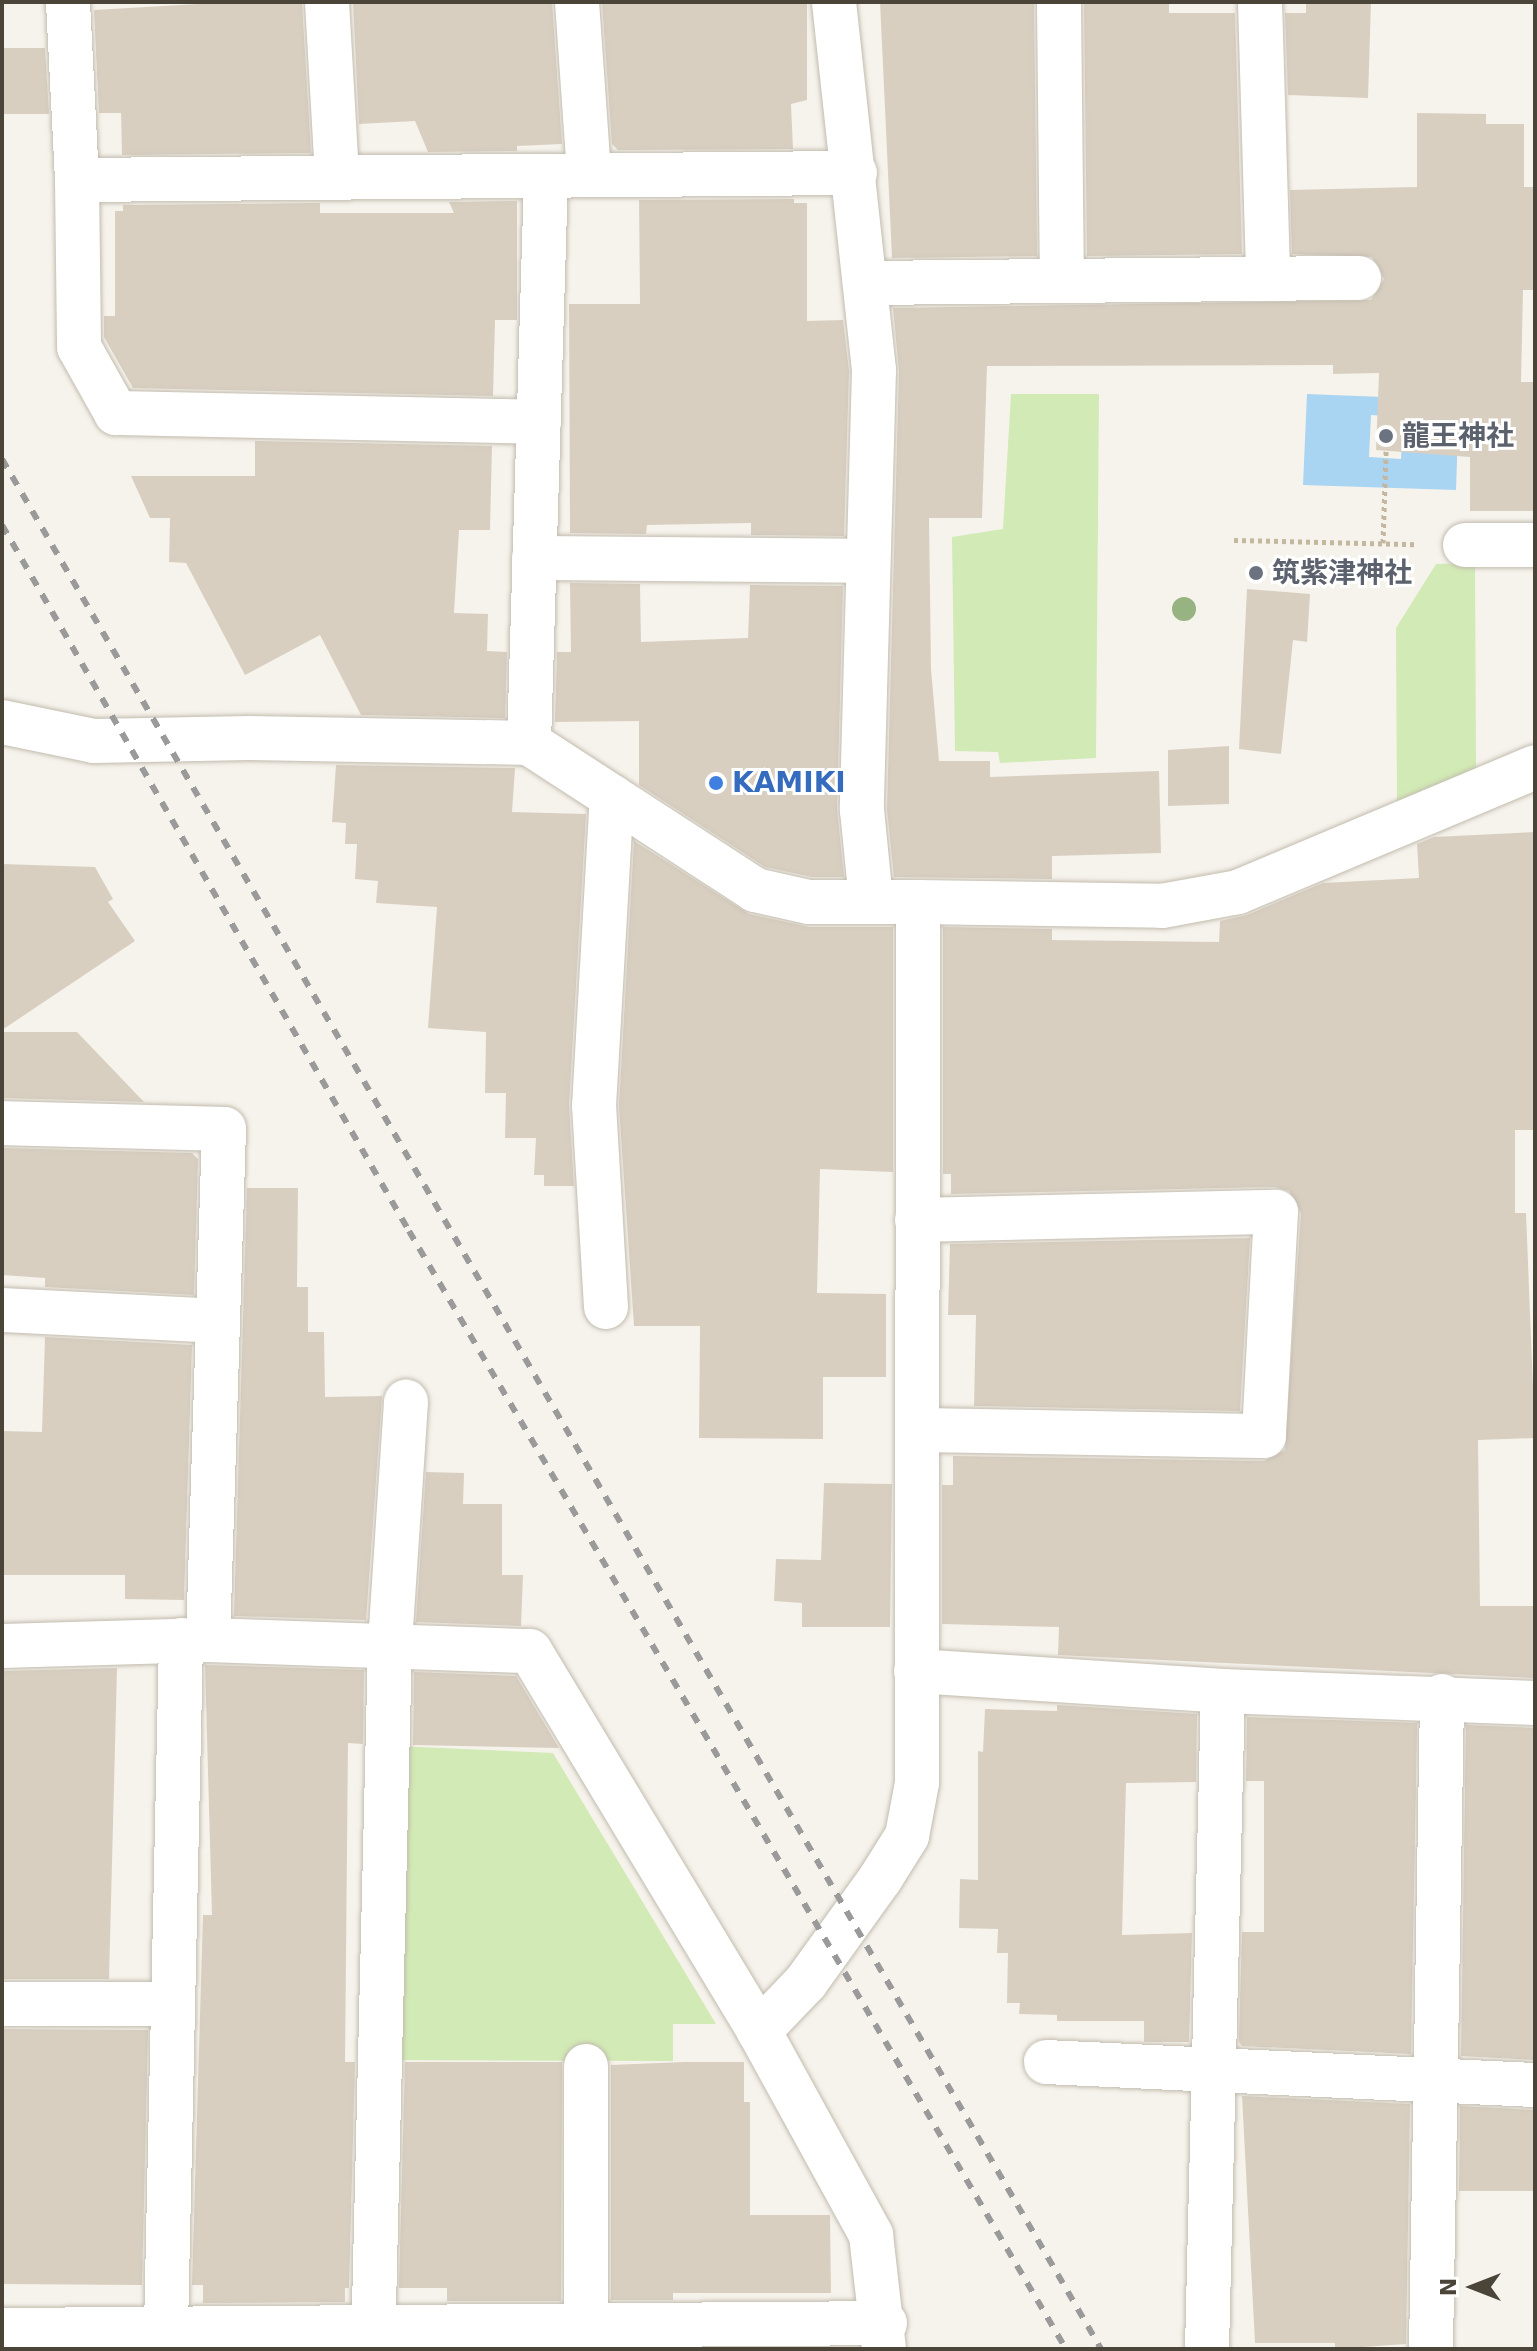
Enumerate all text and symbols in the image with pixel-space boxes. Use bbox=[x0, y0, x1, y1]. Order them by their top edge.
place label: 龍王神社 bbox=[1402, 419, 1514, 453]
marker: 龍王神社 bbox=[1377, 427, 1395, 445]
place label: 筑紫津神社 bbox=[1272, 556, 1412, 590]
marker: 筑紫津神社 bbox=[1247, 564, 1265, 582]
place label: KAMIKI bbox=[732, 766, 846, 800]
marker: KAMIKI bbox=[707, 774, 725, 792]
north arrow bbox=[1433, 2247, 1513, 2327]
text: N bbox=[1436, 2278, 1461, 2296]

